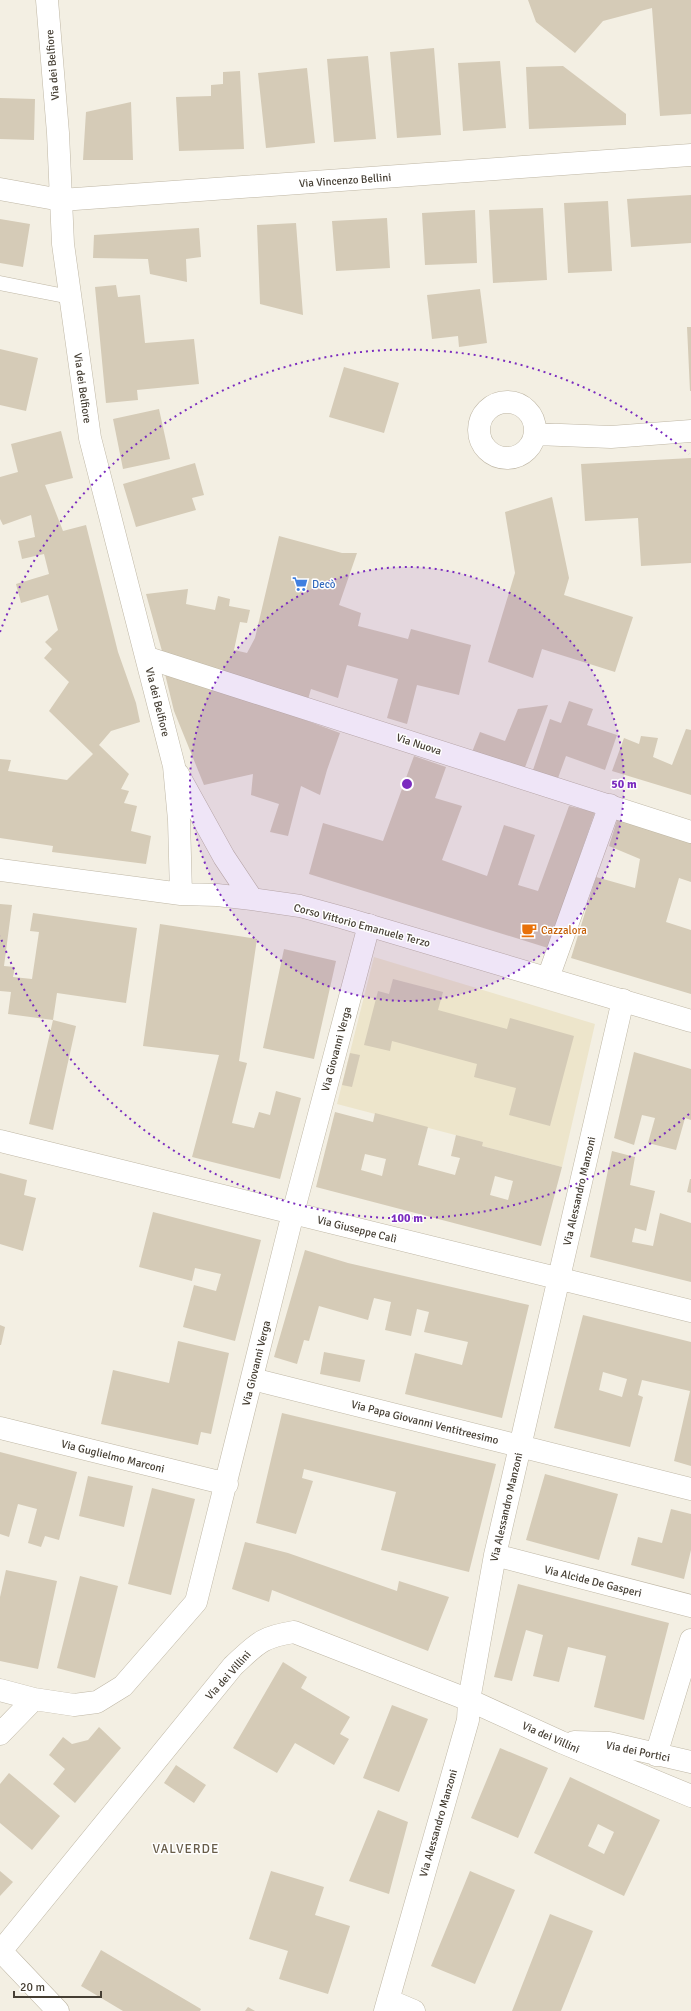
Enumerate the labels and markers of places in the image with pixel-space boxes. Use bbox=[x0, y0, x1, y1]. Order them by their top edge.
supermarket icon: Decò bbox=[291, 575, 309, 593]
place label: Decò bbox=[312, 578, 336, 591]
centre of rings bbox=[400, 777, 414, 791]
cafe icon: Cazzalora bbox=[520, 921, 538, 939]
place label: Cazzalora bbox=[541, 924, 587, 937]

